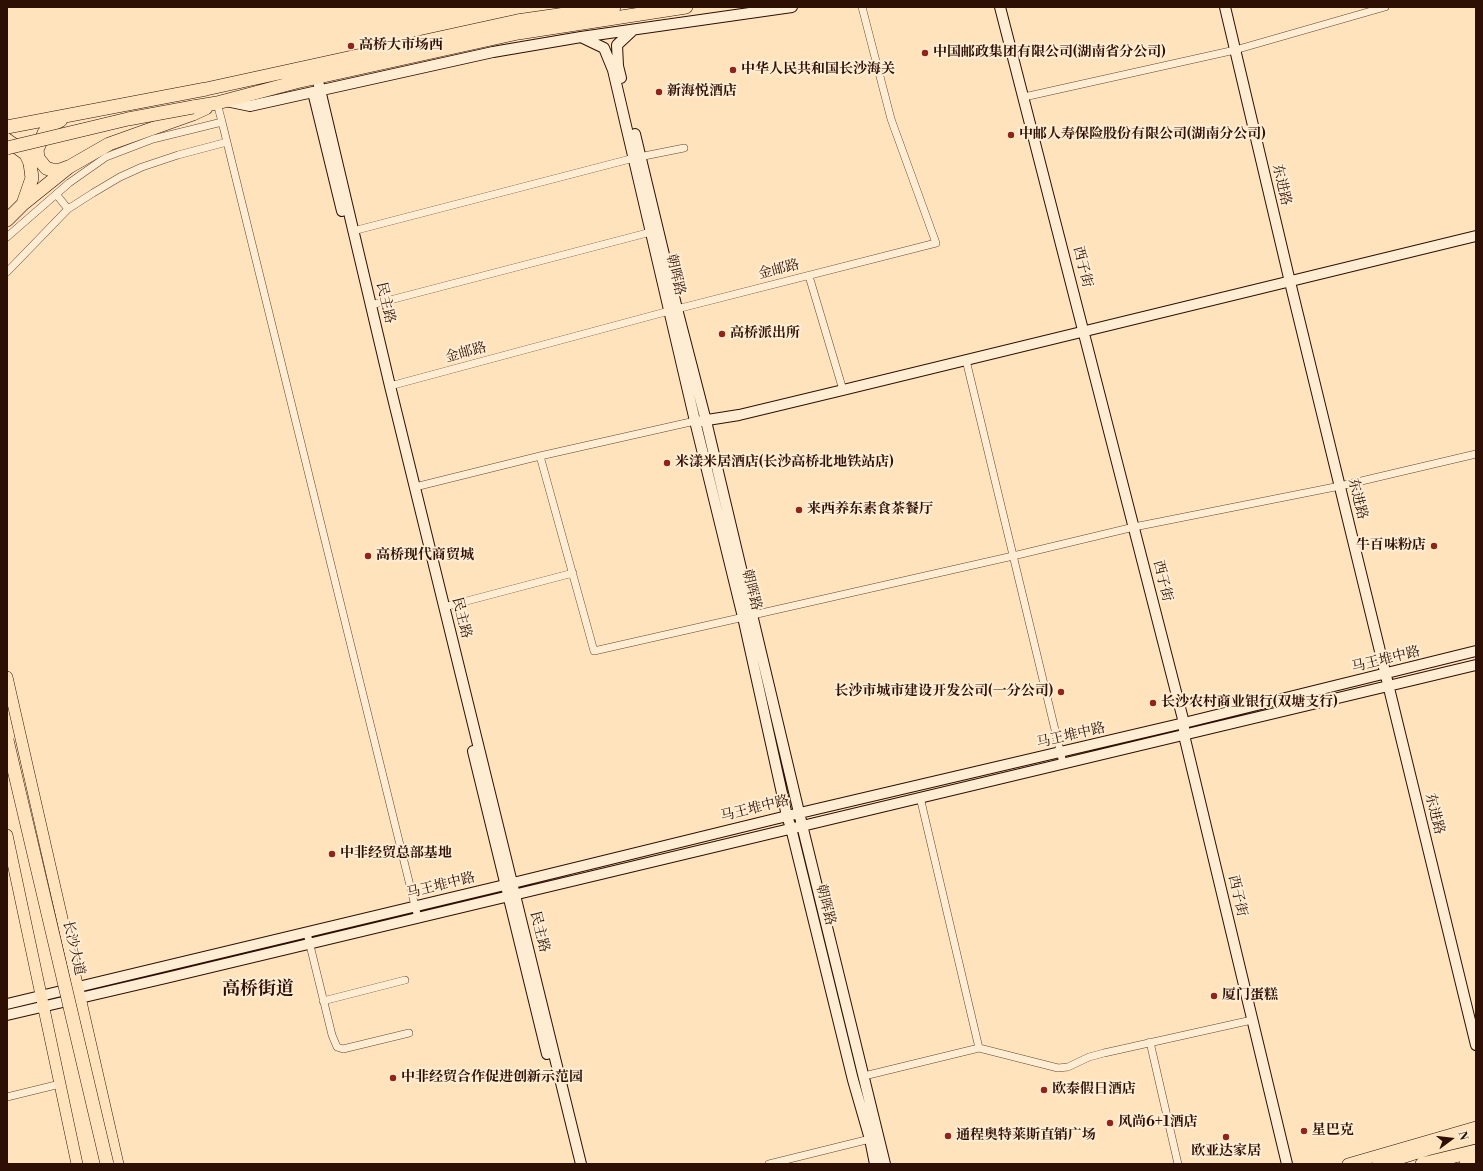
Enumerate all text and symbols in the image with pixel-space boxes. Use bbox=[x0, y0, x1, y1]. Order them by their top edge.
place label: 高桥大市场西 bbox=[359, 38, 443, 54]
marker: 高桥大市场西 bbox=[346, 41, 356, 51]
place label: 中国邮政集团有限公司(湖南省分公司) bbox=[933, 45, 1166, 61]
marker: 中国邮政集团有限公司(湖南省分公司) bbox=[920, 48, 930, 58]
place label: 中华人民共和国长沙海关 bbox=[741, 62, 895, 78]
marker: 中华人民共和国长沙海关 bbox=[728, 65, 738, 75]
place label: 新海悦酒店 bbox=[667, 84, 737, 100]
marker: 新海悦酒店 bbox=[654, 87, 664, 97]
place label: 中邮人寿保险股份有限公司(湖南分公司) bbox=[1019, 127, 1266, 143]
marker: 中邮人寿保险股份有限公司(湖南分公司) bbox=[1006, 130, 1016, 140]
street label: 东进路 bbox=[1268, 163, 1294, 207]
street label: 西子街 bbox=[1069, 245, 1095, 289]
street label: 朝晖路 bbox=[662, 253, 688, 297]
street label: 金邮路 bbox=[757, 257, 801, 283]
street label: 民主路 bbox=[372, 281, 398, 325]
place label: 高桥派出所 bbox=[730, 326, 800, 342]
marker: 高桥派出所 bbox=[717, 329, 727, 339]
street label: 金邮路 bbox=[444, 339, 488, 367]
place label: 米漾米居酒店(长沙高桥北地铁站店) bbox=[675, 455, 894, 471]
marker: 米漾米居酒店(长沙高桥北地铁站店) bbox=[662, 458, 672, 468]
street label: 东进路 bbox=[1344, 477, 1370, 521]
place label: 来西养东素食茶餐厅 bbox=[807, 502, 933, 518]
marker: 来西养东素食茶餐厅 bbox=[794, 505, 804, 515]
place label: 牛百味粉店 bbox=[1356, 538, 1426, 554]
marker: 牛百味粉店 bbox=[1429, 541, 1439, 551]
place label: 高桥现代商贸城 bbox=[376, 548, 474, 564]
marker: 高桥现代商贸城 bbox=[363, 551, 373, 561]
street label: 西子街 bbox=[1149, 559, 1175, 603]
street label: 朝晖路 bbox=[738, 568, 764, 612]
street label: 民主路 bbox=[448, 596, 474, 640]
street label: 马王堆中路 bbox=[1350, 643, 1422, 677]
place label: 长沙市城市建设开发公司(一分公司) bbox=[834, 684, 1053, 700]
marker: 长沙市城市建设开发公司(一分公司) bbox=[1056, 687, 1066, 697]
place label: 长沙农村商业银行(双塘支行) bbox=[1161, 695, 1338, 711]
marker: 长沙农村商业银行(双塘支行) bbox=[1148, 698, 1158, 708]
street label: 马王堆中路 bbox=[1035, 720, 1107, 752]
street label: 马王堆中路 bbox=[719, 792, 791, 826]
street label: 东进路 bbox=[1421, 792, 1447, 836]
place label: 中非经贸总部基地 bbox=[340, 846, 452, 862]
marker: 中非经贸总部基地 bbox=[327, 849, 337, 859]
street label: 马王堆中路 bbox=[405, 869, 477, 903]
street label: 西子街 bbox=[1224, 874, 1250, 918]
street label: 朝晖路 bbox=[812, 883, 838, 927]
street label: 民主路 bbox=[526, 910, 552, 954]
street label: 长沙大道 bbox=[59, 919, 87, 977]
district label: 高桥街道 bbox=[222, 979, 294, 1001]
place label: 厦门蛋糕 bbox=[1222, 988, 1278, 1004]
marker: 厦门蛋糕 bbox=[1209, 991, 1219, 1001]
place label: 中非经贸合作促进创新示范园 bbox=[401, 1070, 583, 1086]
marker: 中非经贸合作促进创新示范园 bbox=[388, 1073, 398, 1083]
place label: 欧泰假日酒店 bbox=[1052, 1082, 1136, 1098]
marker: 欧泰假日酒店 bbox=[1039, 1085, 1049, 1095]
place label: 风尚6+1酒店 bbox=[1118, 1115, 1198, 1131]
marker: 风尚6+1酒店 bbox=[1105, 1118, 1115, 1128]
north arrow bbox=[1431, 1119, 1471, 1159]
place label: 星巴克 bbox=[1312, 1123, 1354, 1139]
marker: 星巴克 bbox=[1299, 1126, 1309, 1136]
place label: 通程奥特莱斯直销广场 bbox=[956, 1128, 1096, 1144]
text: N bbox=[1455, 1130, 1470, 1142]
marker: 通程奥特莱斯直销广场 bbox=[943, 1131, 953, 1141]
marker: 欧亚达家居 bbox=[1221, 1132, 1231, 1142]
place label: 欧亚达家居 bbox=[1191, 1144, 1261, 1160]

